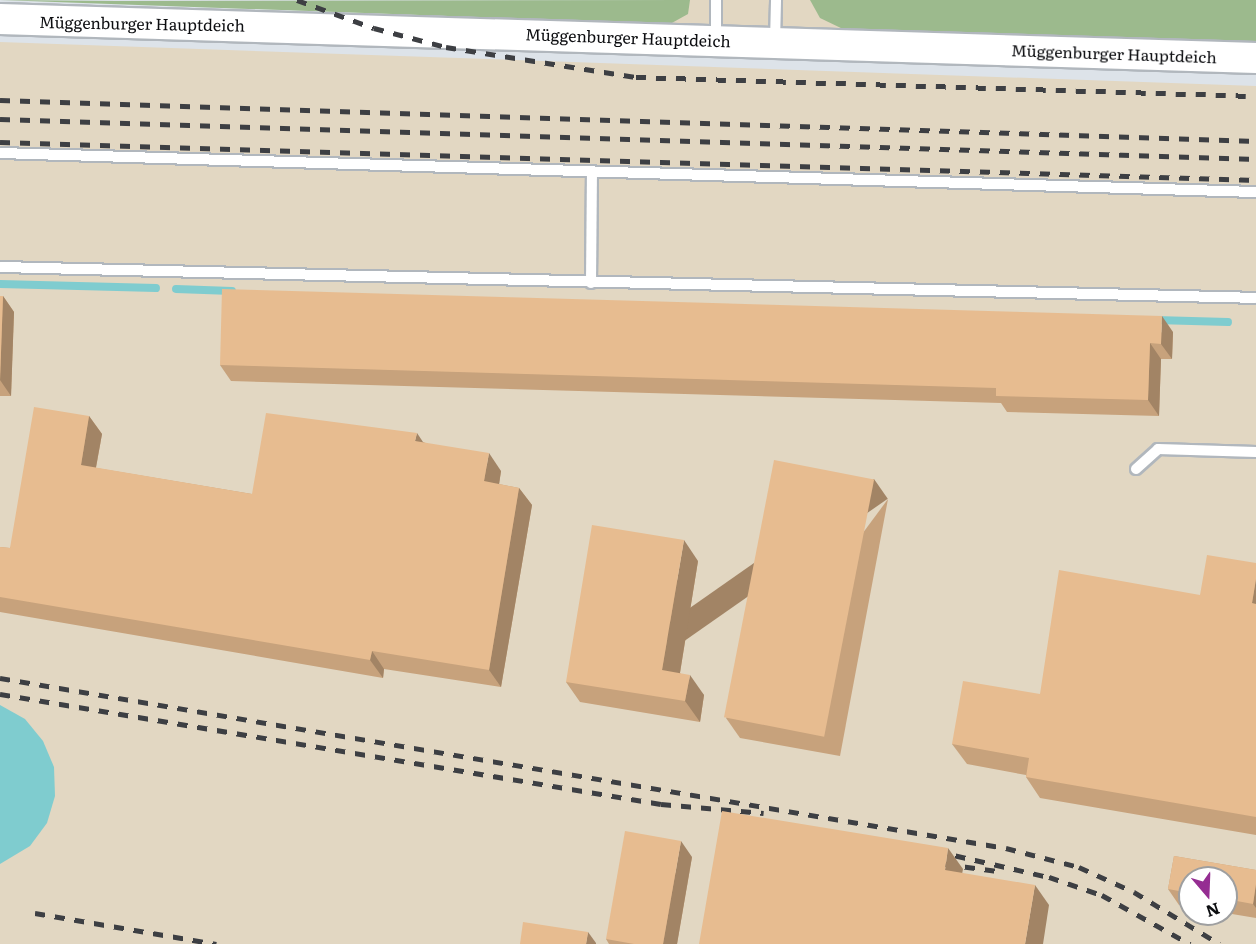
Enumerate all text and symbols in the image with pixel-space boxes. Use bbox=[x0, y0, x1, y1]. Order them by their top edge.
street label: Müggenburger Hauptdeich bbox=[39, 12, 245, 34]
street label: Müggenburger Hauptdeich bbox=[525, 24, 731, 50]
street label: Müggenburger Hauptdeich bbox=[1011, 40, 1217, 66]
north arrow bbox=[1178, 866, 1238, 926]
text: N bbox=[1203, 898, 1223, 925]

